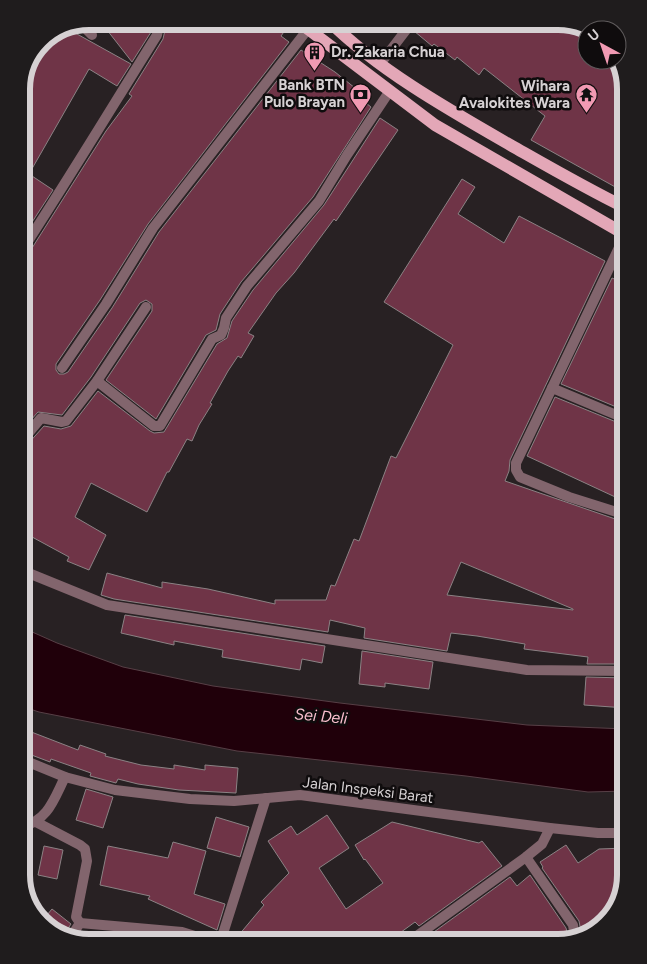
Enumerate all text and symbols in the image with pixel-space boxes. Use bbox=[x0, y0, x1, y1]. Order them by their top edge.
north arrow bbox=[577, 20, 627, 70]
text: U bbox=[585, 26, 603, 45]
building icon: Dr. Zakaria Chua bbox=[303, 40, 327, 71]
place label: Dr. Zakaria Chua bbox=[331, 43, 445, 61]
place label: Bank BTN Pulo Brayan bbox=[264, 76, 345, 111]
place label: Wihara Avalokites Wara bbox=[459, 77, 570, 112]
bank icon: Bank BTN Pulo Brayan bbox=[349, 82, 373, 113]
temple icon: Wihara Avalokites Wara bbox=[574, 83, 598, 114]
water label: Sei Deli bbox=[294, 704, 349, 728]
street label: Jalan Inspeksi Barat bbox=[302, 773, 435, 807]

